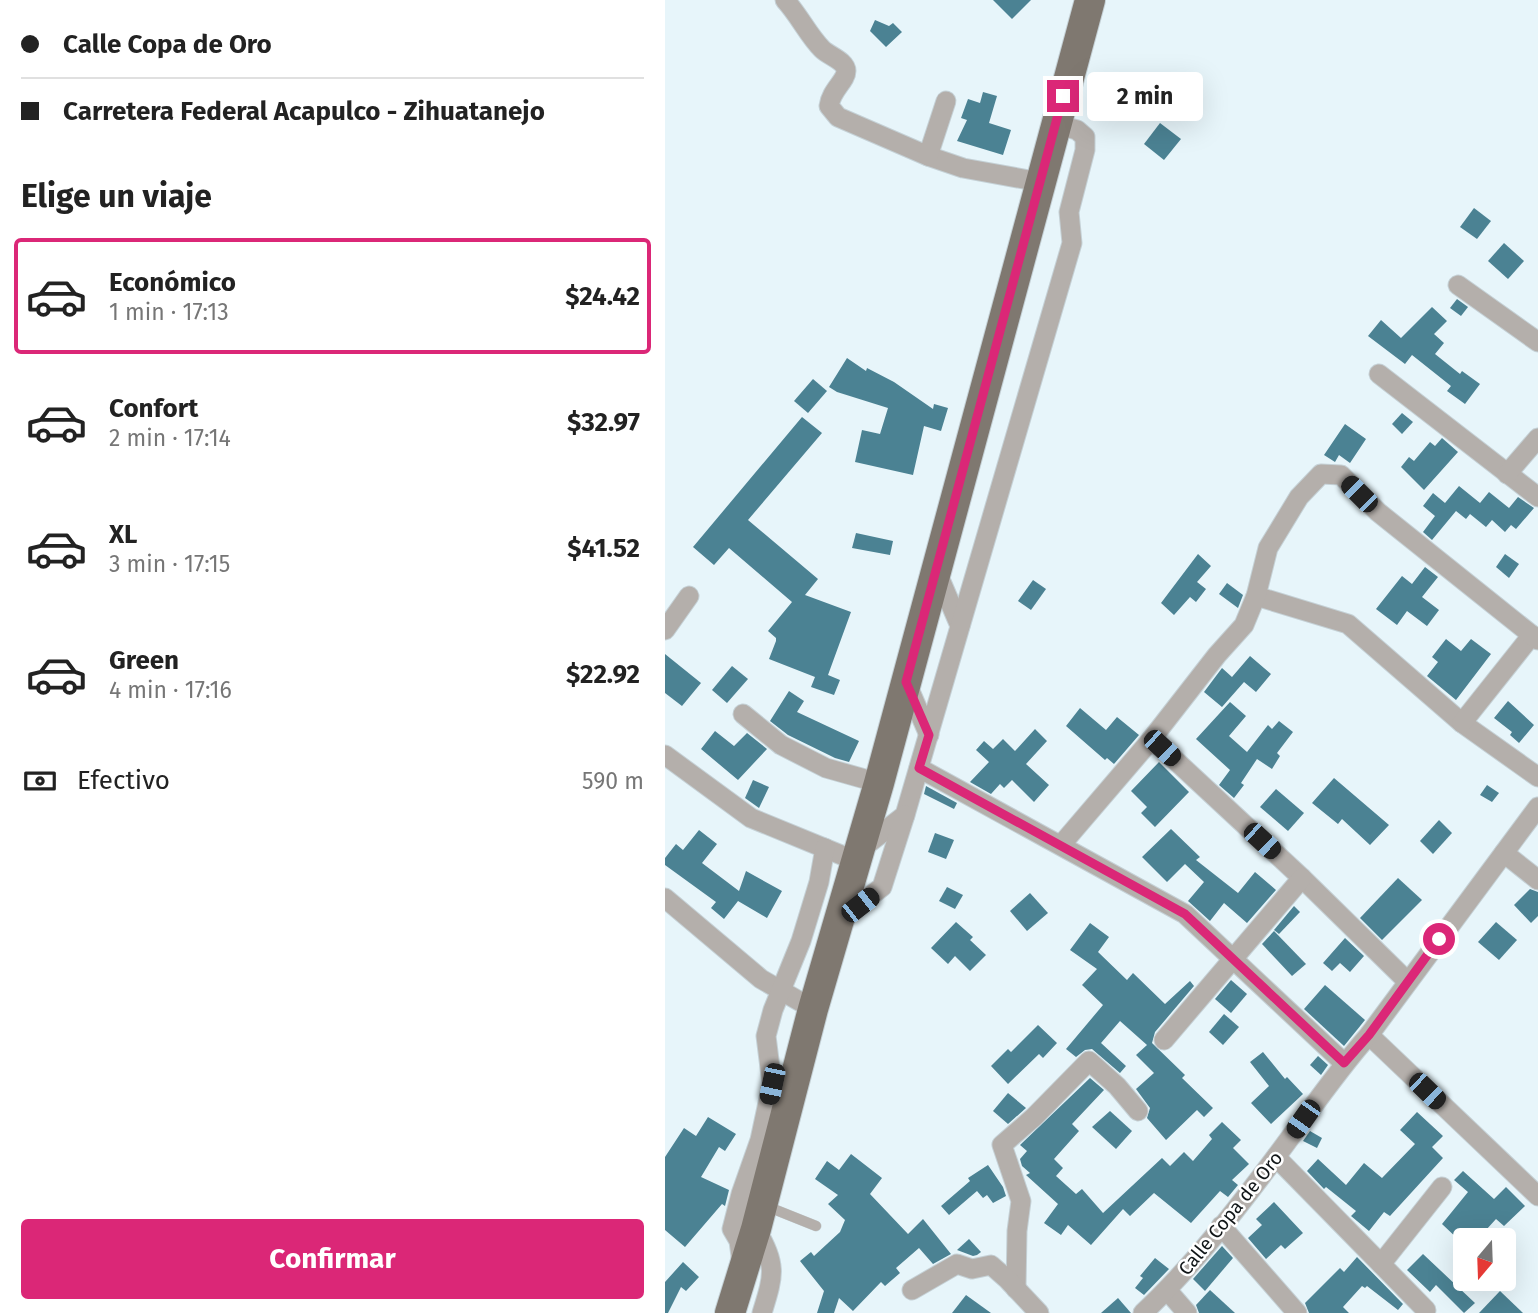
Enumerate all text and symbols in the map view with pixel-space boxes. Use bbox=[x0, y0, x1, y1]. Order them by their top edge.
text: Calle Copa de Oro bbox=[63, 29, 272, 60]
callout: 2 min bbox=[1087, 72, 1203, 120]
route end bbox=[1047, 80, 1079, 112]
text: 2 min bbox=[1117, 82, 1173, 110]
text: Carretera Federal Acapulco - Zihuatanejo bbox=[63, 96, 545, 127]
text: Elige un viaje bbox=[21, 177, 212, 215]
icon: car bbox=[25, 265, 88, 328]
text: Económico bbox=[109, 267, 236, 298]
text: $24.42 bbox=[565, 281, 640, 312]
text: 1 min · 17:13 bbox=[109, 298, 229, 326]
icon: car bbox=[25, 391, 88, 454]
text: Confort bbox=[109, 393, 198, 424]
text: $32.97 bbox=[567, 407, 640, 438]
text: 2 min · 17:14 bbox=[109, 424, 231, 452]
car bbox=[1337, 472, 1382, 516]
icon: car bbox=[25, 517, 88, 580]
text: XL bbox=[109, 519, 137, 550]
text: $41.52 bbox=[567, 533, 640, 564]
text: 3 min · 17:15 bbox=[109, 550, 230, 578]
icon: car bbox=[25, 643, 88, 706]
text: Green bbox=[109, 645, 179, 676]
text: $22.92 bbox=[566, 659, 640, 690]
text: 4 min · 17:16 bbox=[109, 676, 232, 704]
car bbox=[1140, 726, 1185, 770]
icon: cash bbox=[21, 762, 59, 800]
text: Efectivo bbox=[77, 765, 170, 796]
text: 590 m bbox=[582, 767, 644, 795]
car bbox=[1240, 819, 1285, 863]
car bbox=[837, 884, 884, 926]
route start bbox=[1423, 923, 1455, 955]
car bbox=[758, 1061, 787, 1107]
car bbox=[1405, 1069, 1450, 1113]
car bbox=[1283, 1096, 1324, 1142]
street label: Calle Copa de Oro bbox=[1173, 1147, 1287, 1280]
button: Confirmar bbox=[21, 1219, 644, 1299]
north arrow bbox=[1453, 1228, 1515, 1292]
map controls bbox=[1453, 1228, 1516, 1291]

